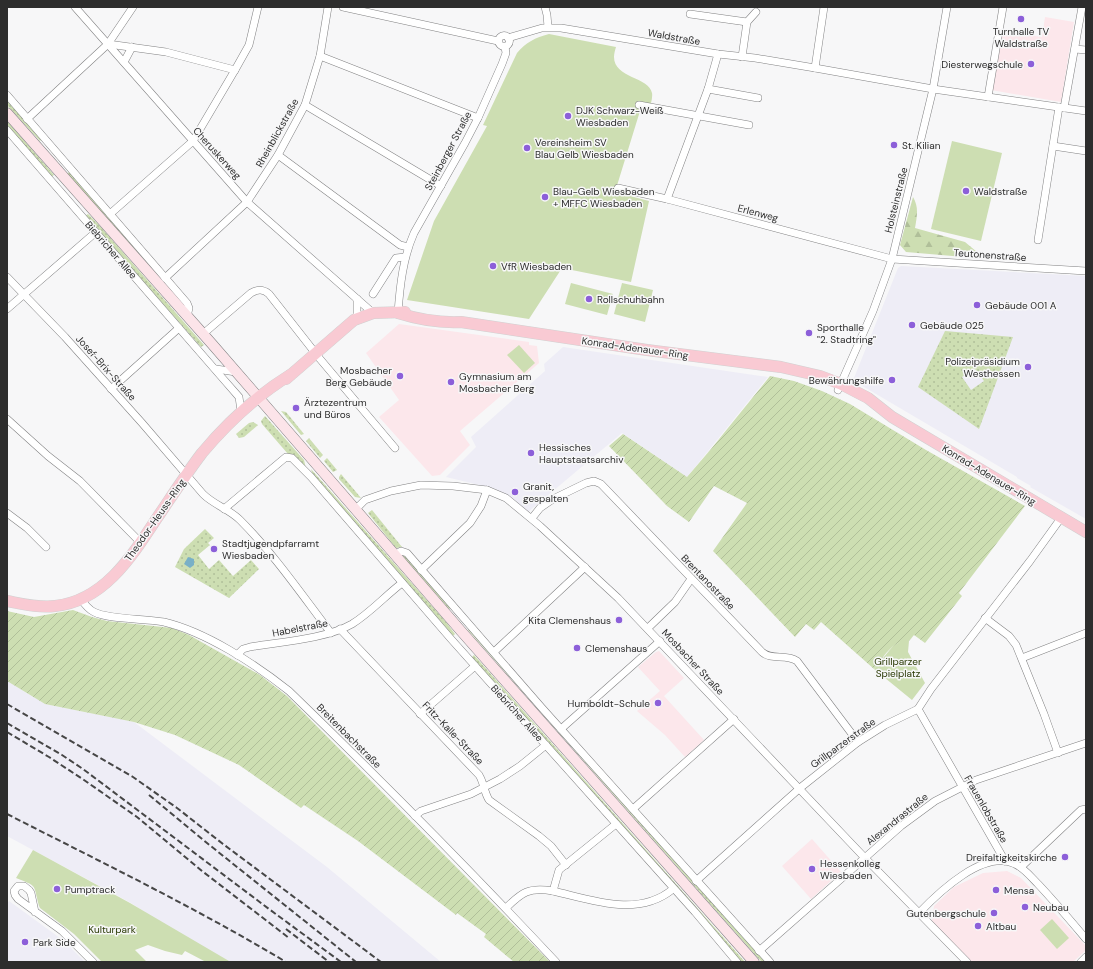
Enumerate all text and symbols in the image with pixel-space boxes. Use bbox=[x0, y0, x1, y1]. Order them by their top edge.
marker: Turnhalle TV Waldstraße bbox=[1016, 14, 1026, 24]
place label: Turnhalle TV Waldstraße bbox=[993, 25, 1050, 50]
street label: Waldstraße bbox=[647, 26, 702, 48]
place label: Diesterwegschule bbox=[941, 58, 1023, 71]
marker: Diesterwegschule bbox=[1026, 59, 1036, 69]
street label: Rheinblickstraße bbox=[253, 96, 301, 170]
place label: DJK Schwarz-Weiß Wiesbaden bbox=[576, 104, 664, 129]
street label: Steinberger Straße bbox=[422, 109, 474, 193]
marker: DJK Schwarz-Weiß Wiesbaden bbox=[563, 111, 573, 121]
street label: Cheruskerweg bbox=[190, 124, 244, 182]
place label: Vereinsheim SV Blau Gelb Wiesbaden bbox=[535, 136, 634, 161]
place label: St. Kilian bbox=[902, 139, 941, 152]
marker: St. Kilian bbox=[889, 140, 899, 150]
marker: Vereinsheim SV Blau Gelb Wiesbaden bbox=[522, 143, 532, 153]
street label: Holsteinstraße bbox=[882, 165, 911, 234]
place label: Blau-Gelb Wiesbaden + MFFC Wiesbaden bbox=[553, 185, 655, 210]
place label: Waldstraße bbox=[974, 185, 1027, 198]
marker: Waldstraße bbox=[961, 186, 971, 196]
marker: Blau-Gelb Wiesbaden + MFFC Wiesbaden bbox=[540, 192, 550, 202]
street label: Erlenweg bbox=[736, 201, 780, 225]
street label: Biebricher Allee bbox=[82, 218, 140, 282]
street label: Teutonenstraße bbox=[953, 246, 1027, 264]
place label: VfR Wiesbaden bbox=[501, 260, 572, 273]
marker: VfR Wiesbaden bbox=[488, 261, 498, 271]
place label: Rollschuhbahn bbox=[597, 293, 664, 306]
marker: Rollschuhbahn bbox=[584, 294, 594, 304]
place label: Gebäude 001 A bbox=[985, 299, 1057, 312]
marker: Gebäude 001 A bbox=[972, 300, 982, 310]
place label: Gebäude 025 bbox=[920, 319, 984, 332]
marker: Gebäude 025 bbox=[907, 320, 917, 330]
place label: Sporthalle "2. Stadtring" bbox=[817, 321, 876, 346]
marker: Sporthalle "2. Stadtring" bbox=[804, 328, 814, 338]
street label: Josef-Brix-Straße bbox=[73, 332, 139, 404]
street label: Konrad-Adenauer-Ring bbox=[581, 334, 689, 362]
place label: Polizeipräsidium Westhessen bbox=[945, 355, 1020, 380]
marker: Polizeipräsidium Westhessen bbox=[1023, 362, 1033, 372]
place label: Mosbacher Berg Gebäude bbox=[326, 364, 392, 389]
place label: Gymnasium am Mosbacher Berg bbox=[459, 370, 535, 395]
marker: Mosbacher Berg Gebäude bbox=[395, 371, 405, 381]
place label: Bewährungshilfe bbox=[809, 374, 884, 387]
marker: Bewährungshilfe bbox=[887, 375, 897, 385]
marker: Gymnasium am Mosbacher Berg bbox=[446, 377, 456, 387]
place label: Ärztezentrum und Büros bbox=[304, 396, 367, 421]
marker: Ärztezentrum und Büros bbox=[291, 403, 301, 413]
place label: Hessisches Hauptstaatsarchiv bbox=[539, 441, 624, 466]
street label: Konrad-Adenauer-Ring bbox=[940, 442, 1039, 508]
marker: Hessisches Hauptstaatsarchiv bbox=[526, 448, 536, 458]
street label: Theodor-Heuss-Ring bbox=[122, 476, 189, 564]
place label: Granit, gespalten bbox=[523, 480, 568, 505]
marker: Granit, gespalten bbox=[510, 487, 520, 497]
place label: Stadtjugendpfarramt Wiesbaden bbox=[222, 537, 319, 562]
marker: Stadtjugendpfarramt Wiesbaden bbox=[209, 544, 219, 554]
street label: Brentanostraße bbox=[678, 552, 738, 613]
place label: Kita Clemenshaus bbox=[528, 614, 611, 627]
marker: Kita Clemenshaus bbox=[614, 615, 624, 625]
street label: Habelstraße bbox=[271, 616, 329, 640]
street label: Mosbacher Straße bbox=[659, 626, 727, 698]
place label: Clemenshaus bbox=[585, 642, 647, 655]
marker: Clemenshaus bbox=[572, 643, 582, 653]
park label: Grillparzer Spielplatz bbox=[874, 655, 922, 680]
street label: Biebricher Allee bbox=[488, 682, 546, 744]
place label: Humboldt-Schule bbox=[568, 697, 650, 710]
marker: Humboldt-Schule bbox=[653, 698, 663, 708]
street label: Fritz-Kalle-Straße bbox=[420, 699, 487, 768]
street label: Breitenbachstraße bbox=[314, 701, 384, 771]
street label: Grillparzerstraße bbox=[808, 715, 878, 771]
street label: Frauenlobstraße bbox=[961, 773, 1011, 845]
street label: Alexandrastraße bbox=[863, 790, 931, 848]
place label: Dreifaltigkeitskirche bbox=[966, 851, 1057, 864]
marker: Dreifaltigkeitskirche bbox=[1060, 852, 1070, 862]
place label: Hessenkolleg Wiesbaden bbox=[820, 857, 881, 882]
marker: Hessenkolleg Wiesbaden bbox=[807, 864, 817, 874]
place label: Pumptrack bbox=[65, 883, 115, 896]
marker: Pumptrack bbox=[52, 884, 62, 894]
place label: Mensa bbox=[1004, 884, 1034, 897]
marker: Mensa bbox=[991, 885, 1001, 895]
place label: Neubau bbox=[1033, 901, 1069, 914]
marker: Neubau bbox=[1020, 902, 1030, 912]
place label: Gutenbergschule bbox=[906, 907, 986, 920]
marker: Gutenbergschule bbox=[989, 908, 999, 918]
place label: Altbau bbox=[986, 920, 1016, 933]
marker: Altbau bbox=[973, 921, 983, 931]
park label: Kulturpark bbox=[88, 923, 136, 936]
place label: Park Side bbox=[33, 936, 76, 949]
marker: Park Side bbox=[20, 937, 30, 947]

